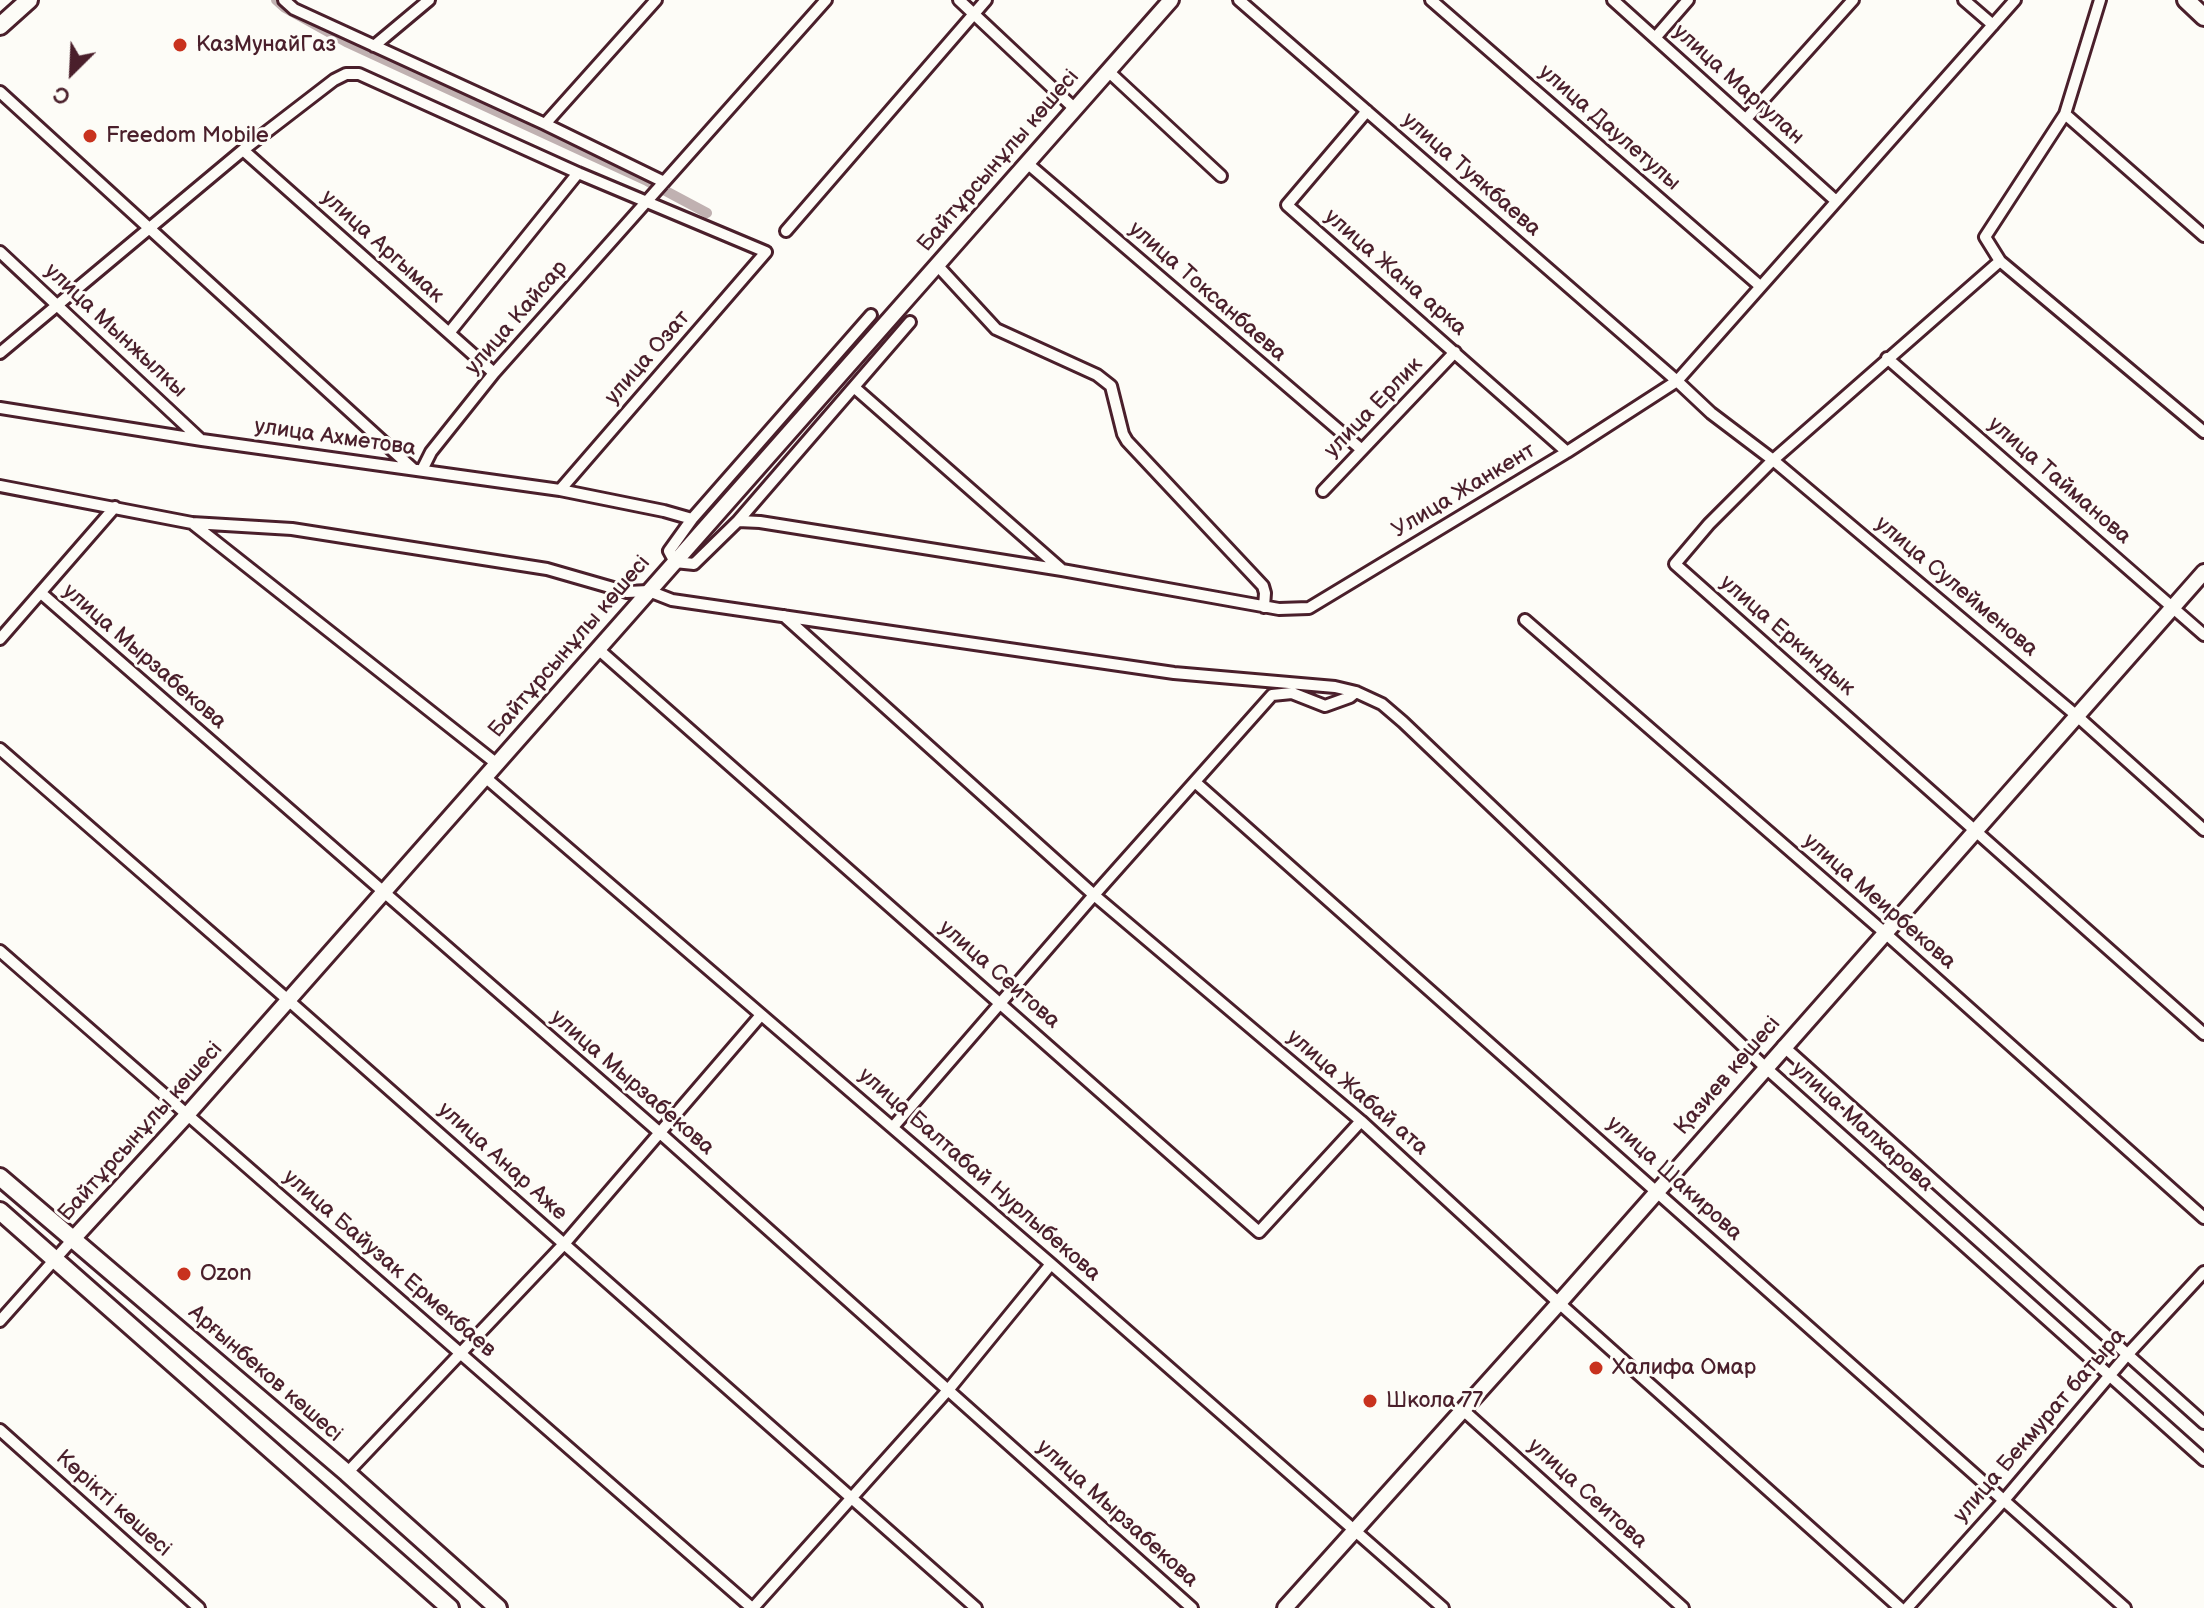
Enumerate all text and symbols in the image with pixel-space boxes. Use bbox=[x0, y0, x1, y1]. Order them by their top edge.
street label: улица Маргулан bbox=[1667, 19, 1809, 151]
north arrow bbox=[32, 32, 112, 112]
place label: КазМунайГаз bbox=[196, 32, 336, 58]
marker: КазМунайГаз bbox=[171, 36, 189, 54]
street label: улица Даулетулы bbox=[1533, 59, 1685, 197]
street label: Байтұрсынұлы көшесі bbox=[913, 65, 1085, 257]
text: С bbox=[50, 79, 75, 110]
street label: улица Туякбаева bbox=[1396, 107, 1546, 243]
place label: Freedom Mobile bbox=[106, 123, 269, 149]
marker: Freedom Mobile bbox=[81, 127, 99, 145]
street label: улица Аргымак bbox=[315, 185, 449, 309]
street label: улица Жана арка bbox=[1318, 204, 1472, 342]
street label: улица Токсанбаева bbox=[1123, 216, 1291, 368]
street label: улица Кайсар bbox=[460, 255, 574, 381]
street label: улица Мынжылкы bbox=[38, 258, 192, 404]
street label: улица Озат bbox=[600, 305, 696, 411]
street label: улица Ерлик bbox=[1319, 352, 1429, 464]
street label: улица Тайманова bbox=[1982, 412, 2136, 550]
street label: улица Ахметова bbox=[253, 414, 417, 462]
street label: Улица Жанкент bbox=[1388, 438, 1540, 544]
street label: улица Сулейменова bbox=[1869, 511, 2043, 663]
street label: Байтұрсынұлы көшесі bbox=[484, 551, 656, 743]
street label: улица Еркиндык bbox=[1714, 570, 1860, 702]
street label: улица Мырзабекова bbox=[57, 579, 231, 735]
street label: улица Меирбекова bbox=[1797, 828, 1961, 976]
street label: улица Сеитова bbox=[933, 915, 1065, 1035]
street label: улица Мырзабекова bbox=[545, 1005, 719, 1161]
street label: Қазиев көшесі bbox=[1669, 1011, 1787, 1141]
street label: улица Жабай ата bbox=[1281, 1025, 1433, 1161]
street label: Байтұрсынұлы көшесі bbox=[53, 1037, 229, 1227]
street label: улица Малхарова bbox=[1786, 1056, 1938, 1198]
street label: улица Балтабай Нурлыбекова bbox=[852, 1063, 1106, 1287]
street label: улица Анар Аже bbox=[432, 1097, 572, 1227]
street label: улица Шакирова bbox=[1601, 1111, 1747, 1247]
street label: улица Байузак Ермекбаев bbox=[277, 1164, 501, 1364]
place label: Ozon bbox=[200, 1261, 252, 1287]
marker: Ozon bbox=[175, 1265, 193, 1283]
street label: Арғынбеков көшесі bbox=[183, 1300, 347, 1448]
street label: улица Бекмурат батыра bbox=[1948, 1323, 2132, 1529]
place label: Халифа Омар bbox=[1612, 1355, 1756, 1381]
marker: Халифа Омар bbox=[1587, 1359, 1605, 1377]
place label: Школа 77 bbox=[1386, 1388, 1483, 1414]
marker: Школа 77 bbox=[1361, 1392, 1379, 1410]
street label: улица Сеитова bbox=[1522, 1433, 1652, 1555]
street label: улица Мырзабекова bbox=[1031, 1434, 1203, 1594]
street label: Көрікті көшесі bbox=[50, 1445, 176, 1563]

